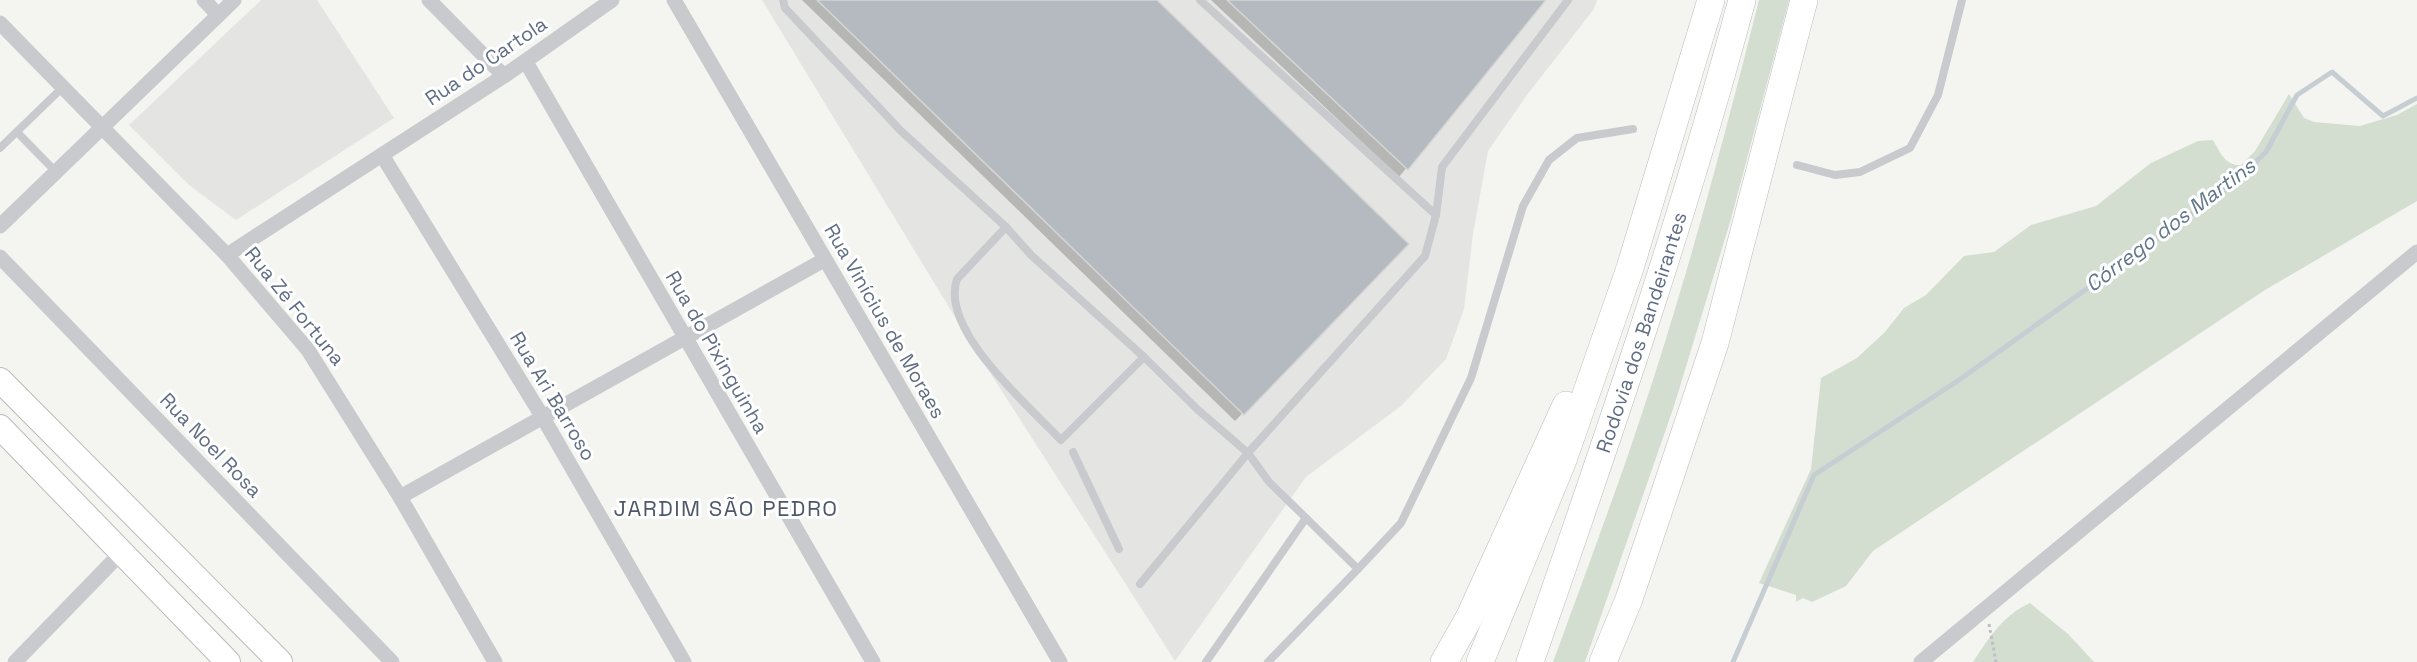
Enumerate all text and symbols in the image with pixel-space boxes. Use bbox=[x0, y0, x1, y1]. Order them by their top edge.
street label: Rua do Cartola bbox=[420, 11, 552, 111]
water label: Córrego dos Martins bbox=[2080, 152, 2261, 298]
street label: Rodovia dos Bandeirantes bbox=[1590, 209, 1693, 456]
street label: Rua Vinícius de Moraes bbox=[819, 219, 951, 423]
street label: Rua Zé Fortuna bbox=[239, 241, 351, 371]
street label: Rua do Pixinguinha bbox=[660, 266, 774, 438]
street label: Rua Ari Barroso bbox=[504, 327, 602, 465]
street label: Rua Noel Rosa bbox=[154, 387, 268, 503]
district label: JARDIM SÃO PEDRO bbox=[614, 494, 839, 522]

